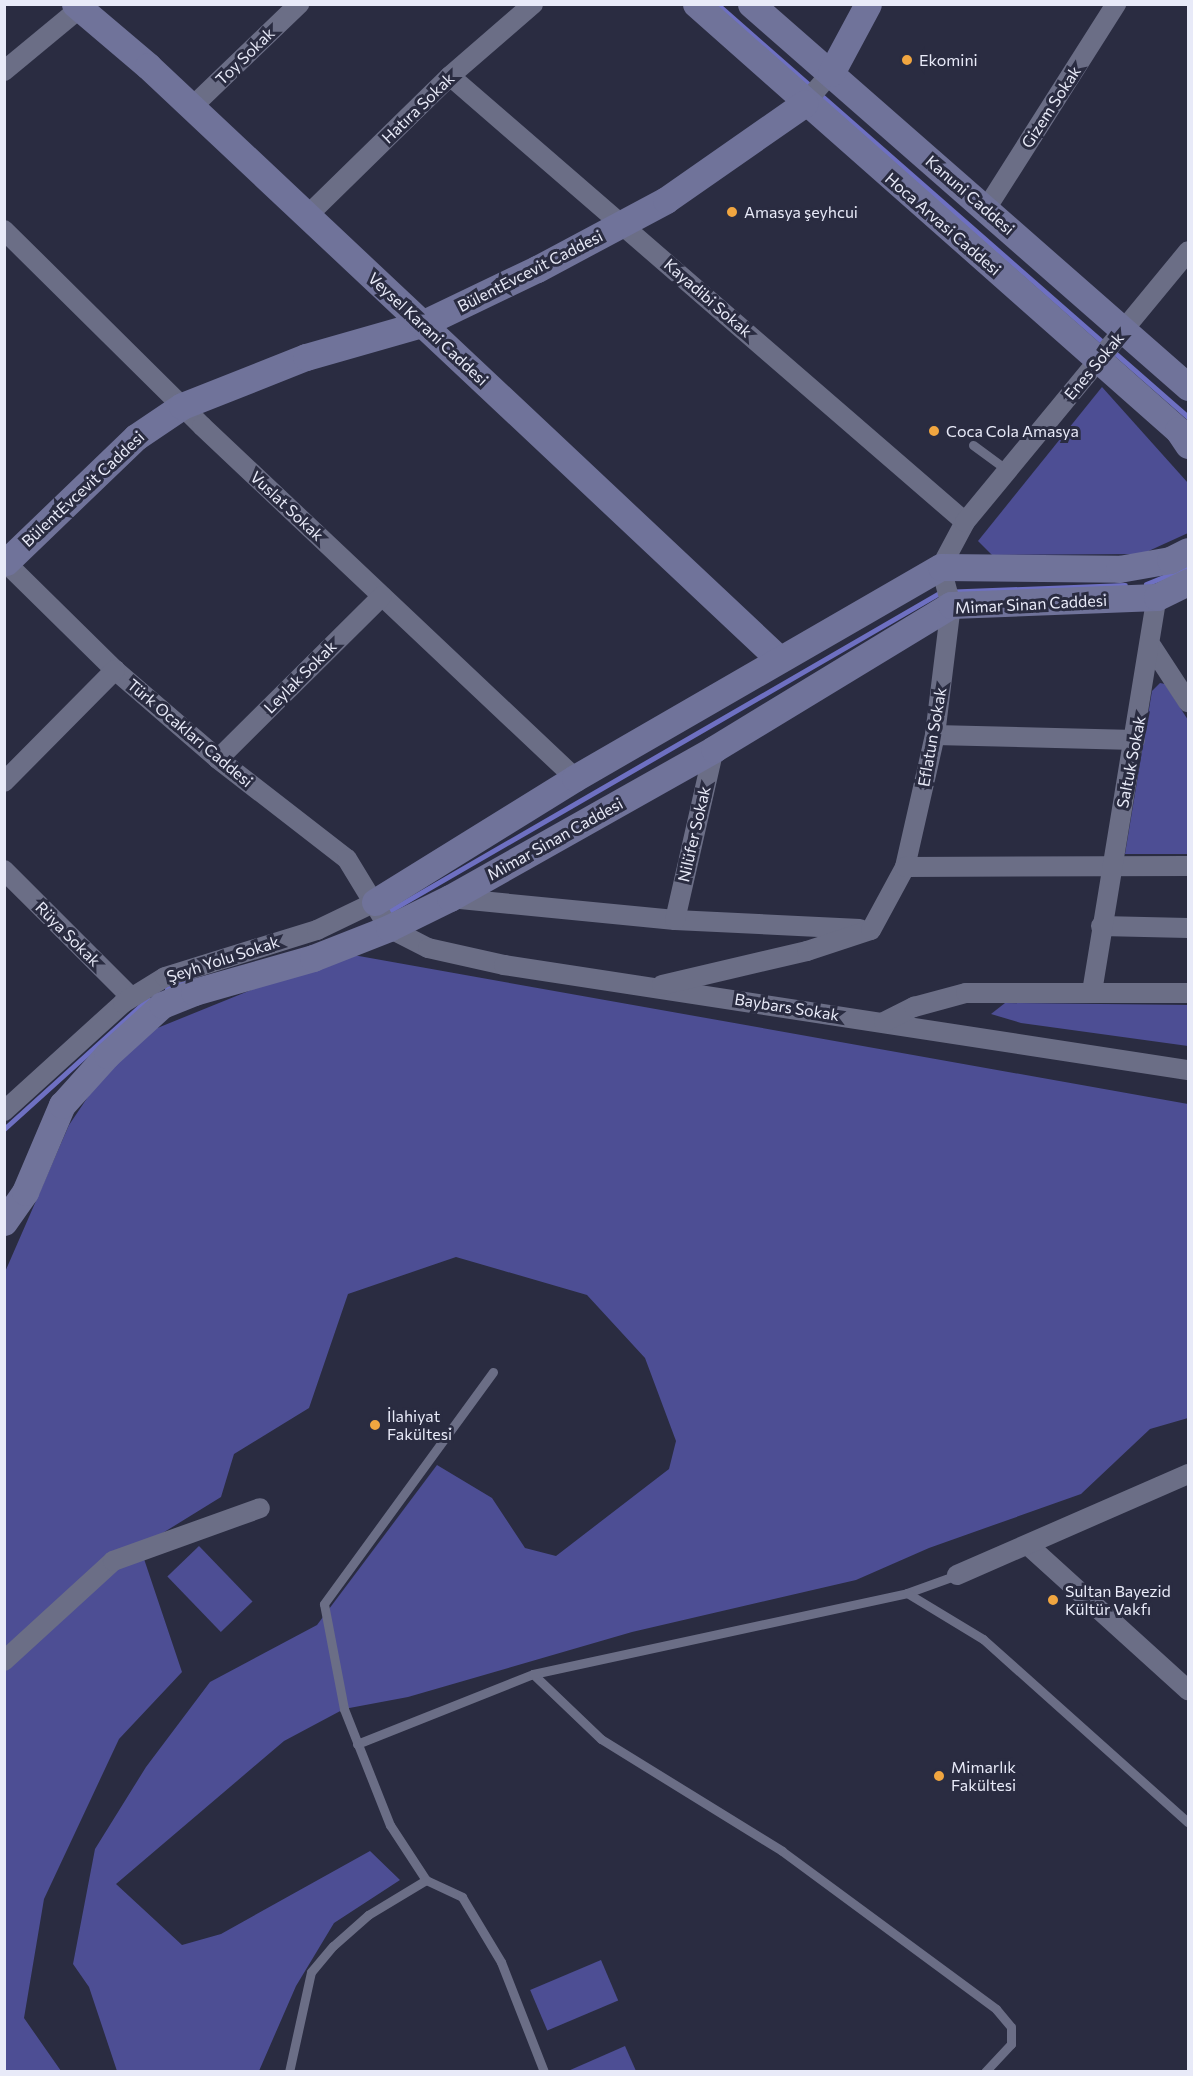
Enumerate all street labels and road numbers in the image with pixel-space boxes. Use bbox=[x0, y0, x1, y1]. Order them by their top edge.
street label: Toy Sokak bbox=[212, 23, 278, 89]
street label: Gizem Sokak bbox=[1017, 62, 1085, 152]
street label: Hatıra Sokak bbox=[378, 69, 458, 147]
street label: Kanuni Caddesi bbox=[922, 151, 1018, 239]
street label: Hoca Arvasi Caddesi bbox=[881, 169, 1005, 279]
street label: BülentEvcevit Caddesi bbox=[454, 226, 606, 316]
street label: Kayadibi Sokak bbox=[660, 255, 756, 341]
street label: Veysel Karani Caddesi bbox=[364, 269, 492, 389]
street label: Enes Sokak bbox=[1060, 328, 1128, 404]
street label: BülentEvcevit Caddesi bbox=[18, 427, 148, 551]
street label: Vuslat Sokak bbox=[246, 467, 328, 545]
street label: Mimar Sinan Caddesi bbox=[955, 590, 1107, 618]
street label: Leylak Sokak bbox=[260, 637, 340, 717]
street label: Türk Ocakları Caddesi bbox=[123, 675, 257, 791]
street label: Eflatun Sokak bbox=[914, 686, 950, 788]
street label: Saltuk Sokak bbox=[1113, 714, 1149, 810]
street label: Nilüfer Sokak bbox=[674, 784, 714, 884]
street label: Mimar Sinan Caddesi bbox=[484, 794, 626, 884]
street label: Rüya Sokak bbox=[32, 898, 104, 970]
street label: Şeyh Yolu Sokak bbox=[164, 932, 282, 986]
street label: Baybars Sokak bbox=[733, 989, 841, 1025]

